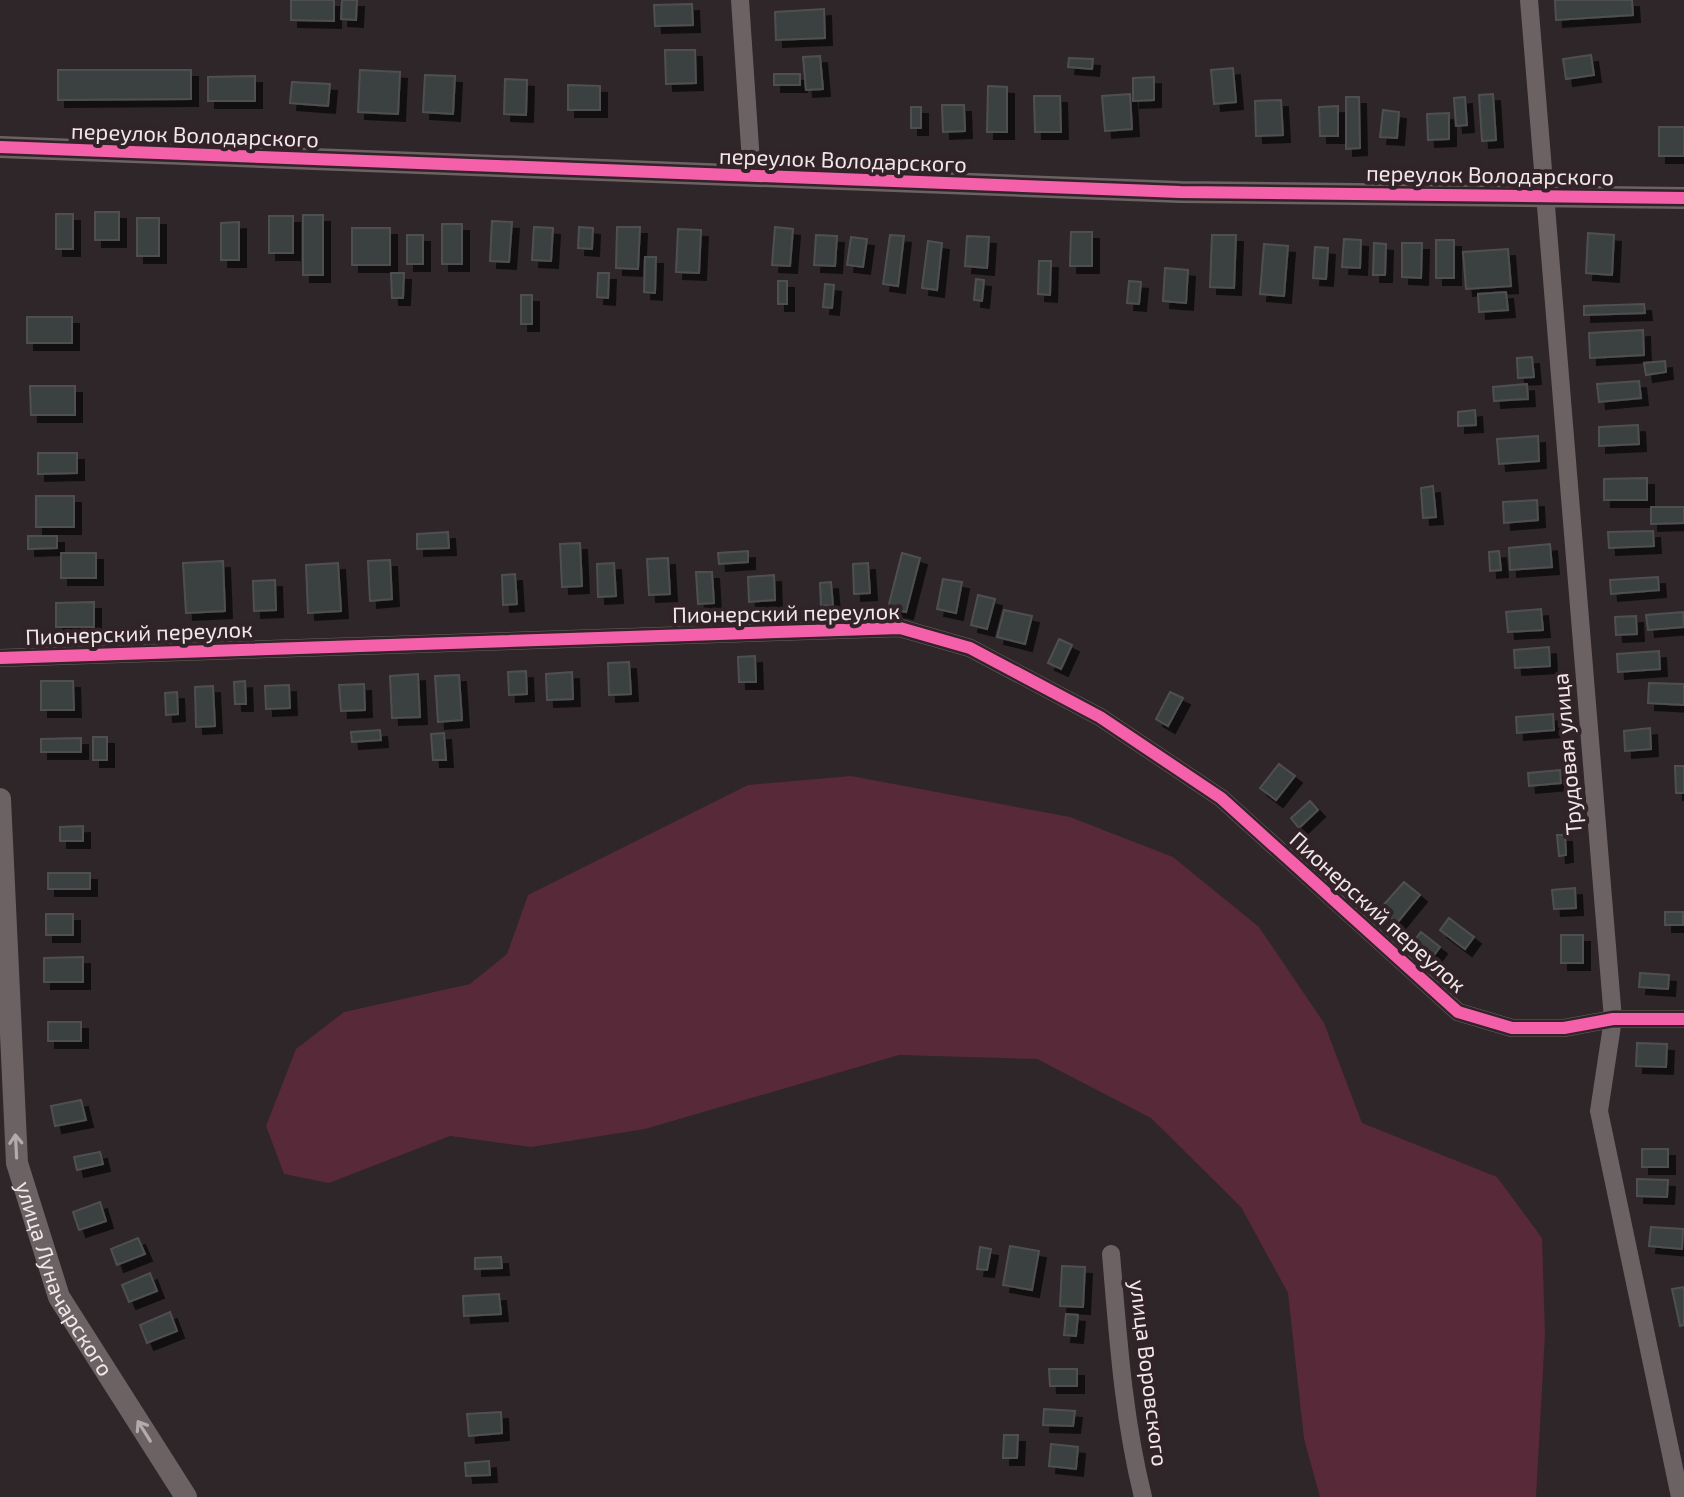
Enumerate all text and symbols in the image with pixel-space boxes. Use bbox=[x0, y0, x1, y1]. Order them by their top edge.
street label: переулок Володарского bbox=[71, 117, 319, 152]
street label: переулок Володарского bbox=[719, 142, 967, 177]
street label: переулок Володарского bbox=[1366, 159, 1614, 190]
street label: Пионерский переулок bbox=[672, 597, 900, 628]
street label: Пионерский переулок bbox=[25, 615, 254, 650]
street label: Трудовая улица bbox=[1546, 672, 1587, 836]
street label: Пионерский переулок bbox=[1285, 825, 1472, 998]
one-way arrow bbox=[9, 1133, 24, 1160]
street label: улица Луначарского bbox=[10, 1178, 120, 1380]
street label: улица Воровского bbox=[1125, 1278, 1174, 1468]
one-way arrow bbox=[136, 1420, 152, 1443]

